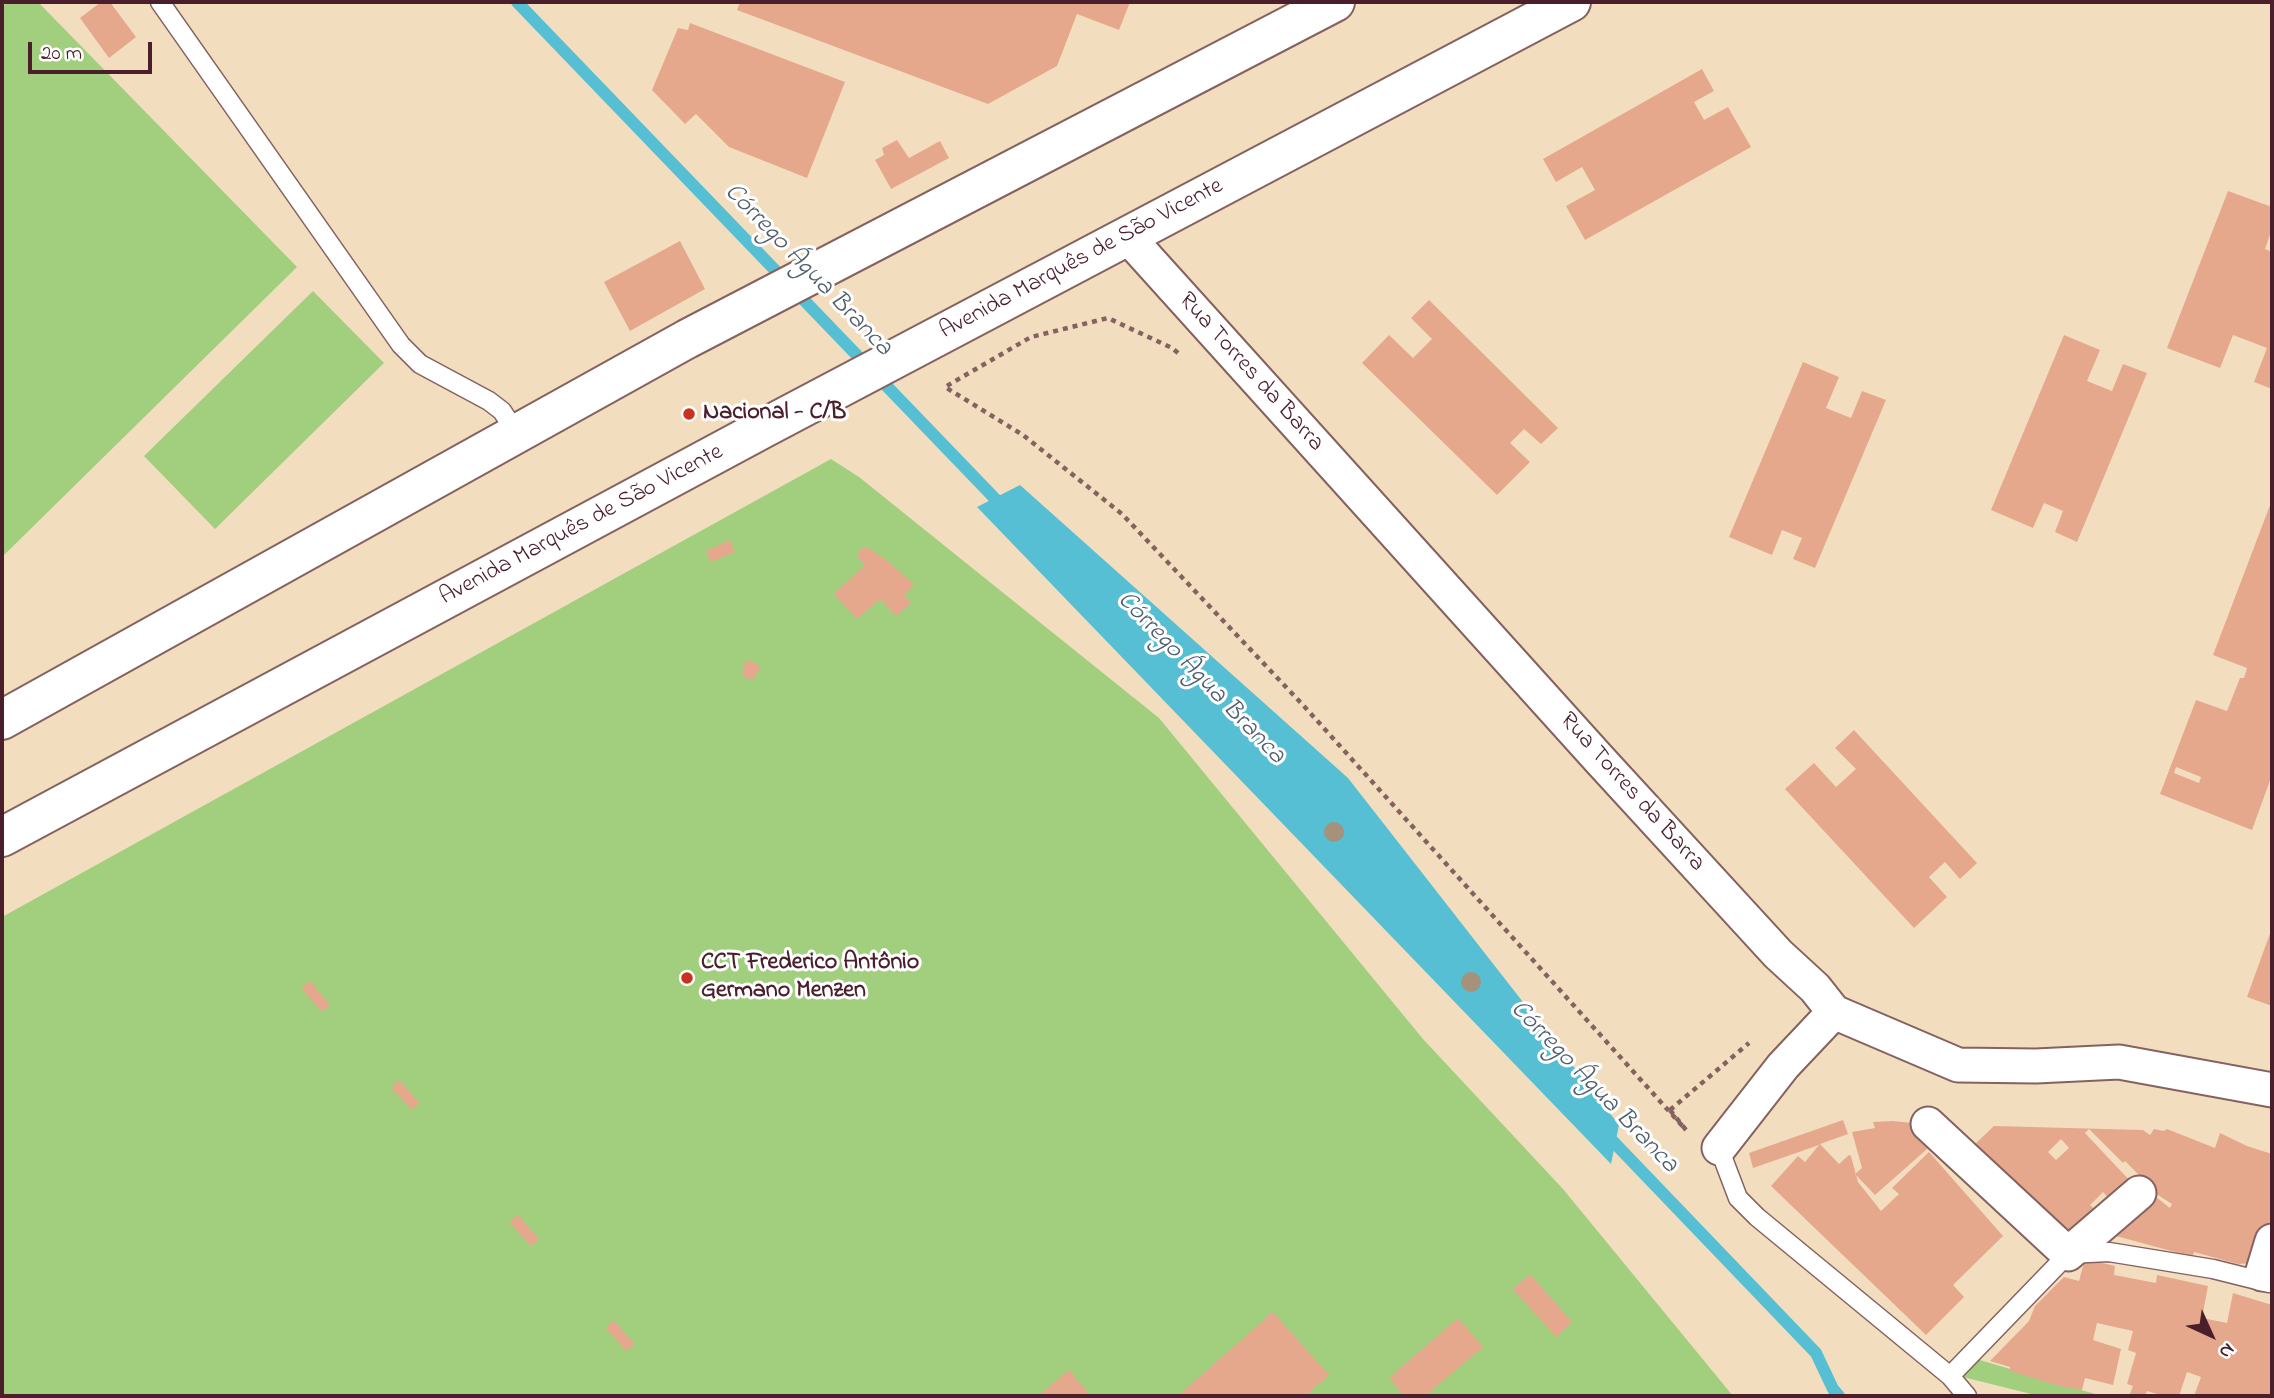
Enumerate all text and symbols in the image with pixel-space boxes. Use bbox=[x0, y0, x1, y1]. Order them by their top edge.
scale bar bbox=[32, 28, 156, 72]
text: 20 m bbox=[41, 39, 82, 69]
street label: Avenida Marquês de São Vicente bbox=[935, 173, 1229, 347]
water label: Córrego Água Branca bbox=[716, 178, 898, 364]
street label: Rua Torres da Barra bbox=[1171, 287, 1329, 459]
place label: Nacional - C/B bbox=[703, 400, 846, 428]
marker: Nacional - C/B bbox=[681, 406, 697, 422]
street label: Avenida Marquês de São Vicente bbox=[435, 439, 729, 613]
water label: Córrego Água Branca bbox=[1109, 586, 1291, 772]
street label: Rua Torres da Barra bbox=[1552, 707, 1710, 879]
place label: CCT Frederico Antônio Germano Menzen bbox=[701, 950, 919, 1006]
marker: CCT Frederico Antônio Germano Menzen bbox=[679, 970, 695, 986]
water label: Córrego Água Branca bbox=[1502, 995, 1684, 1181]
north arrow bbox=[2176, 1300, 2246, 1370]
text: N bbox=[2212, 1336, 2240, 1364]

